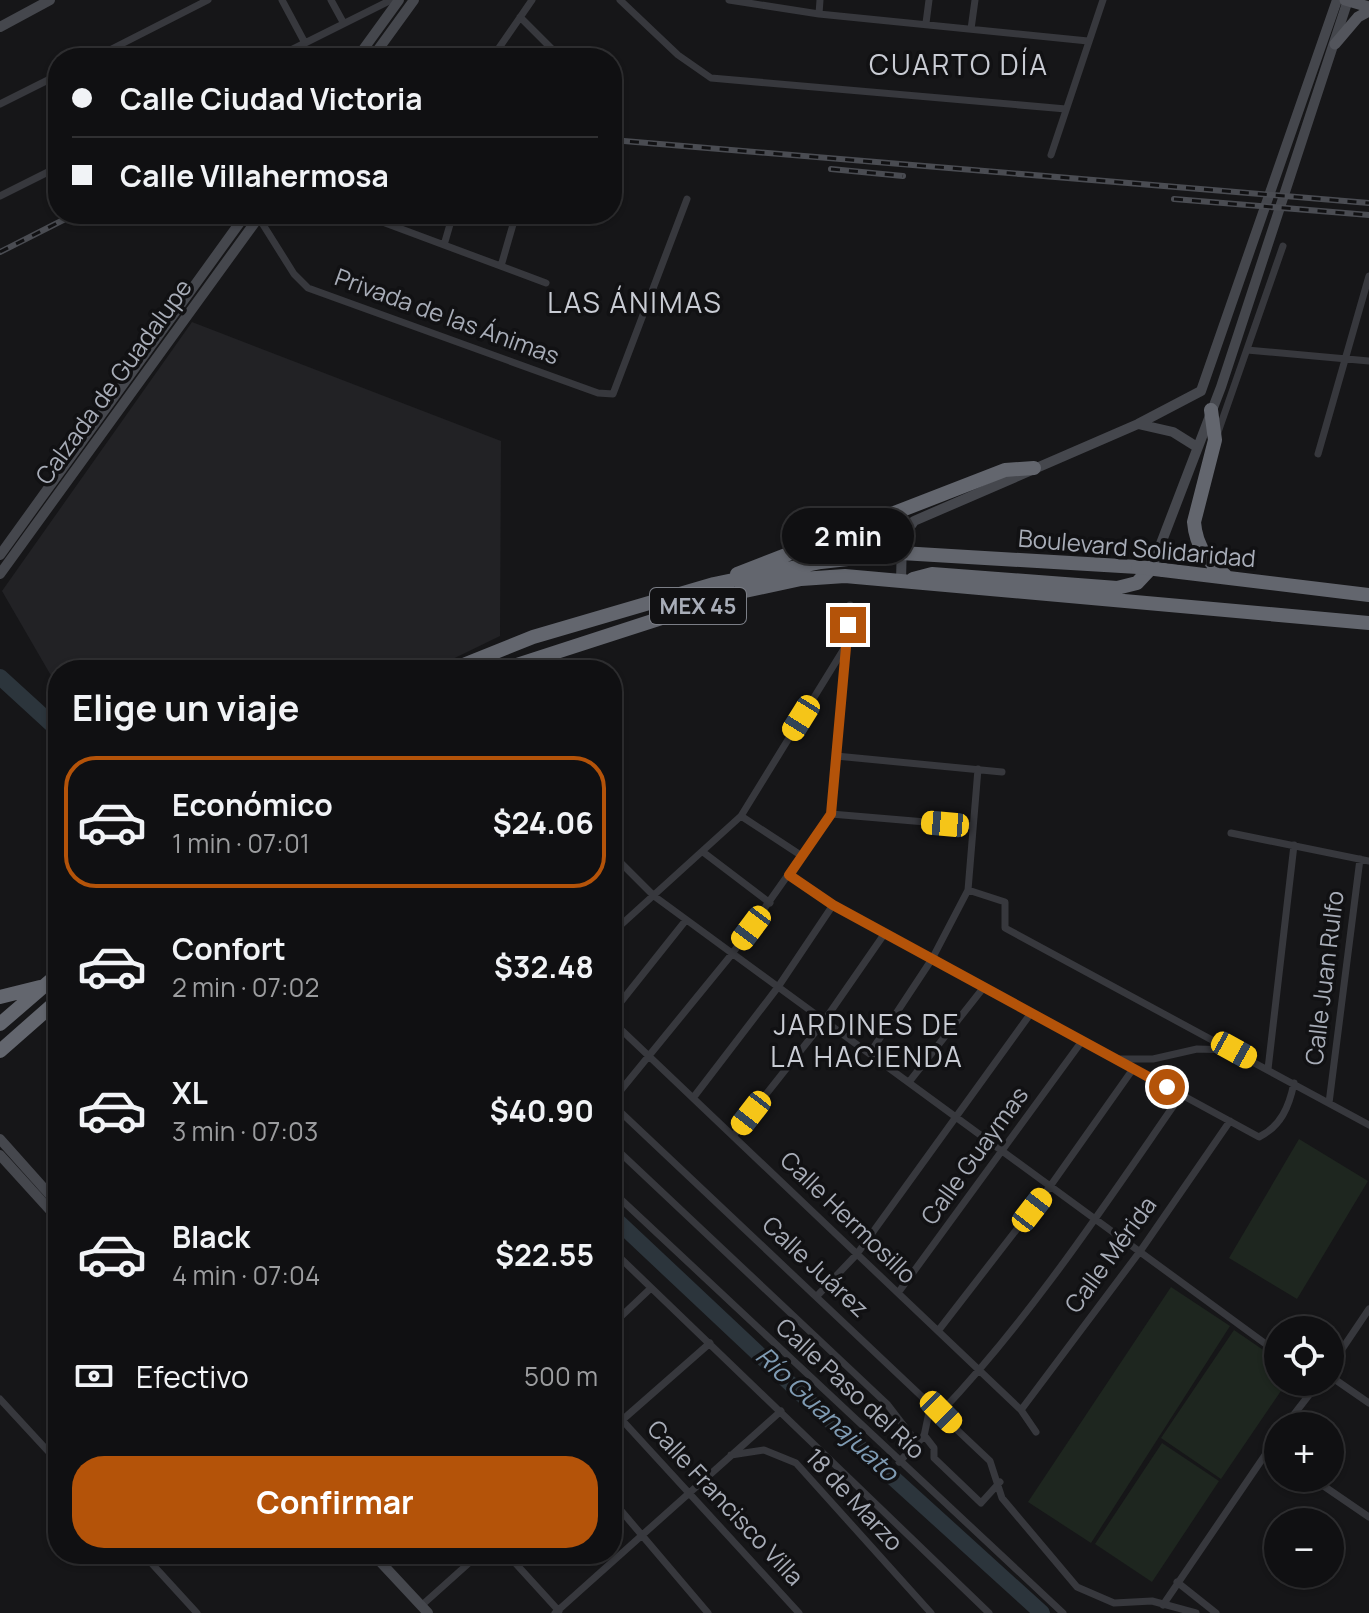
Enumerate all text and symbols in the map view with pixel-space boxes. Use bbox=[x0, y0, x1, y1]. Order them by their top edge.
district label: CUARTO DÍA bbox=[869, 45, 1049, 83]
text: Calle Ciudad Victoria bbox=[120, 78, 423, 119]
text: Calle Villahermosa bbox=[120, 155, 389, 196]
street label: Privada de las Ánimas bbox=[331, 260, 564, 372]
street label: Calzada de Guadalupe bbox=[27, 272, 199, 491]
district label: LAS ÁNIMAS bbox=[547, 283, 723, 321]
callout: 2 min bbox=[782, 509, 914, 565]
text: 2 min bbox=[814, 518, 882, 554]
street label: Boulevard Solidaridad bbox=[1017, 521, 1257, 574]
road number: MEX 45 bbox=[650, 588, 746, 624]
route end bbox=[830, 607, 866, 643]
text: Elige un viaje bbox=[72, 683, 299, 732]
car bbox=[778, 691, 824, 745]
text: Económico bbox=[172, 784, 333, 825]
icon: car bbox=[76, 786, 148, 858]
text: $24.06 bbox=[493, 802, 594, 843]
car bbox=[920, 810, 970, 838]
text: 1 min · 07:01 bbox=[172, 825, 310, 861]
street label: Calle Juan Rulfo bbox=[1296, 889, 1351, 1067]
car bbox=[727, 902, 775, 954]
text: Confort bbox=[172, 928, 286, 969]
icon: car bbox=[76, 930, 148, 1002]
text: $32.48 bbox=[494, 946, 594, 987]
text: 2 min · 07:02 bbox=[172, 969, 319, 1005]
district label: JARDINES DE LA HACIENDA bbox=[770, 1005, 964, 1075]
car bbox=[1207, 1028, 1261, 1072]
route start bbox=[1149, 1069, 1185, 1105]
text: XL bbox=[172, 1072, 208, 1113]
icon: car bbox=[76, 1074, 148, 1146]
street label: Calle Guaymas bbox=[912, 1079, 1035, 1231]
car bbox=[727, 1087, 775, 1139]
text: $40.90 bbox=[490, 1090, 594, 1131]
text: 3 min · 07:03 bbox=[172, 1113, 318, 1149]
street label: Calle Hermosillo bbox=[774, 1143, 924, 1290]
car bbox=[1008, 1184, 1056, 1236]
street label: Calle Mérida bbox=[1056, 1189, 1163, 1319]
street label: Calle Juárez bbox=[756, 1208, 876, 1324]
text: Black bbox=[172, 1216, 250, 1257]
icon: car bbox=[76, 1218, 148, 1290]
text: $22.55 bbox=[495, 1234, 594, 1275]
text: 4 min · 07:04 bbox=[172, 1257, 320, 1293]
street label: Calle Paso del Río bbox=[769, 1310, 933, 1466]
map controls bbox=[1264, 1316, 1344, 1588]
button: locate bbox=[1264, 1316, 1344, 1396]
water label: Río Guanajuato bbox=[749, 1338, 908, 1490]
icon: cash bbox=[72, 1354, 116, 1398]
text: Efectivo bbox=[136, 1356, 249, 1397]
text: 500 m bbox=[524, 1358, 598, 1394]
car bbox=[916, 1387, 966, 1437]
street label: Calle Francisco Villa bbox=[641, 1412, 812, 1592]
button: + bbox=[1264, 1412, 1344, 1492]
street label: 18 de Marzo bbox=[799, 1440, 911, 1557]
button: Confirmar bbox=[72, 1456, 598, 1548]
button: − bbox=[1264, 1508, 1344, 1588]

